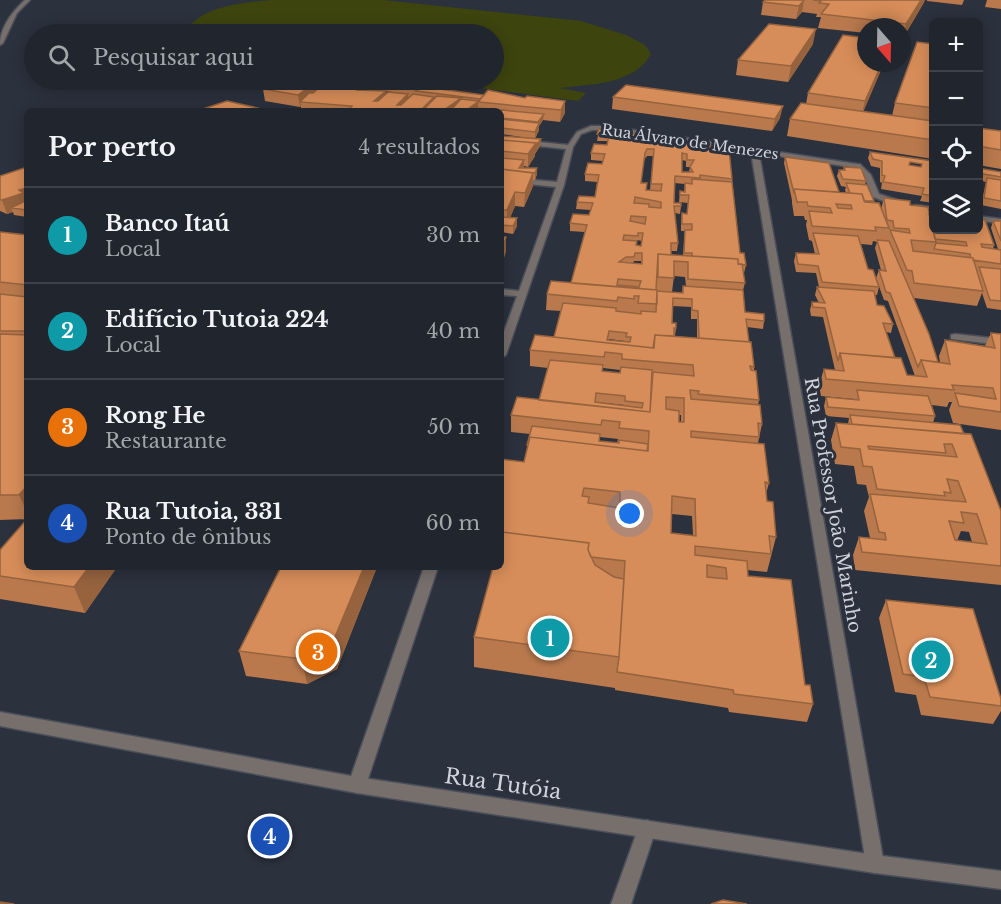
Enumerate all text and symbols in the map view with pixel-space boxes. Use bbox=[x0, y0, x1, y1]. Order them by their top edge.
north arrow bbox=[857, 18, 911, 72]
map controls bbox=[929, 18, 983, 234]
button: + bbox=[929, 18, 983, 72]
search box bbox=[24, 24, 504, 90]
icon: search bbox=[45, 41, 78, 74]
text: Pesquisar aqui bbox=[93, 44, 254, 71]
button: − bbox=[929, 72, 983, 126]
street label: Rua Álvaro de Menezes bbox=[600, 120, 780, 163]
button: locate bbox=[929, 126, 983, 180]
text: Por perto bbox=[48, 131, 176, 163]
text: 4 resultados bbox=[359, 135, 480, 159]
button: layers bbox=[929, 180, 983, 234]
text: Banco Itaú bbox=[105, 210, 230, 237]
text: 1 bbox=[63, 223, 72, 247]
text: 30 m bbox=[426, 223, 480, 247]
text: Local bbox=[105, 237, 161, 261]
text: Edifício Tutoia 224 bbox=[105, 306, 329, 333]
text: 2 bbox=[61, 319, 74, 343]
text: 40 m bbox=[427, 319, 480, 343]
text: Local bbox=[105, 333, 161, 357]
street label: Rua Professor João Marinho bbox=[800, 376, 866, 634]
text: Rong He bbox=[105, 402, 205, 429]
text: 3 bbox=[61, 415, 74, 439]
text: 50 m bbox=[427, 415, 480, 439]
text: Restaurante bbox=[105, 429, 227, 453]
text: Rua Tutoia, 331 bbox=[105, 498, 282, 525]
your location bbox=[615, 499, 644, 528]
text: 4 bbox=[61, 511, 74, 535]
text: 60 m bbox=[426, 511, 480, 535]
text: Ponto de ônibus bbox=[105, 525, 271, 549]
pin: 1 bbox=[530, 616, 570, 660]
pin: 3 bbox=[298, 630, 338, 674]
pin: 2 bbox=[912, 638, 950, 682]
street label: Rua Tutóia bbox=[443, 763, 563, 805]
pin: 4 bbox=[250, 814, 290, 858]

